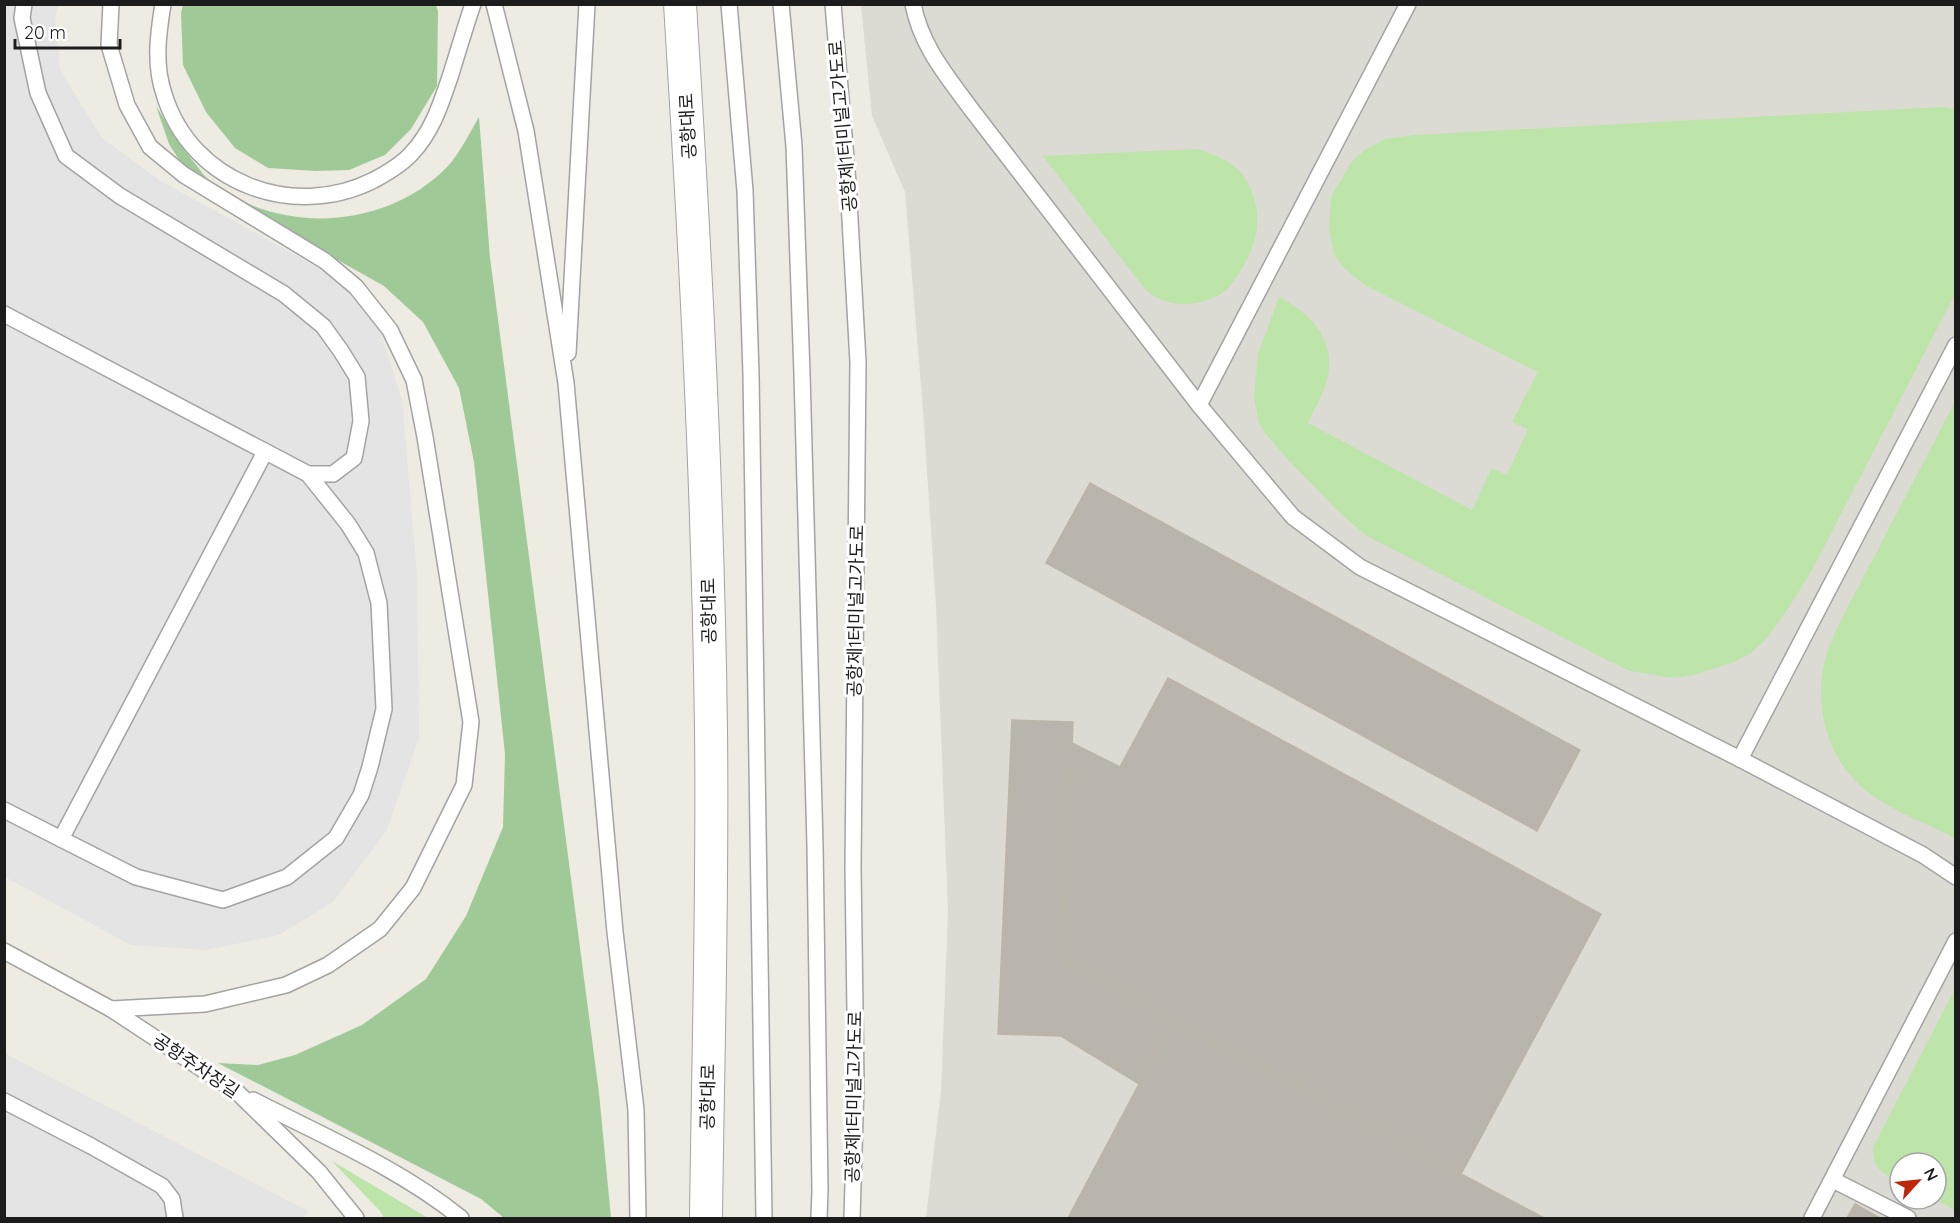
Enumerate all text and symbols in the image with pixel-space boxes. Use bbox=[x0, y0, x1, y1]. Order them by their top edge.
scale bar bbox=[15, 12, 120, 50]
text: 20 m bbox=[24, 21, 66, 44]
street label: 공항제1터미널고가도로 bbox=[824, 39, 861, 213]
street label: 공항대로 bbox=[674, 92, 701, 160]
street label: 공항제1터미널고가도로 bbox=[842, 525, 869, 697]
street label: 공항대로 bbox=[696, 578, 721, 644]
street label: 공항제1터미널고가도로 bbox=[840, 1011, 867, 1183]
street label: 공항주차장길 bbox=[149, 1028, 244, 1103]
street label: 공항대로 bbox=[695, 1064, 720, 1130]
north arrow bbox=[1888, 1151, 1948, 1211]
text: N bbox=[1920, 1164, 1943, 1184]

